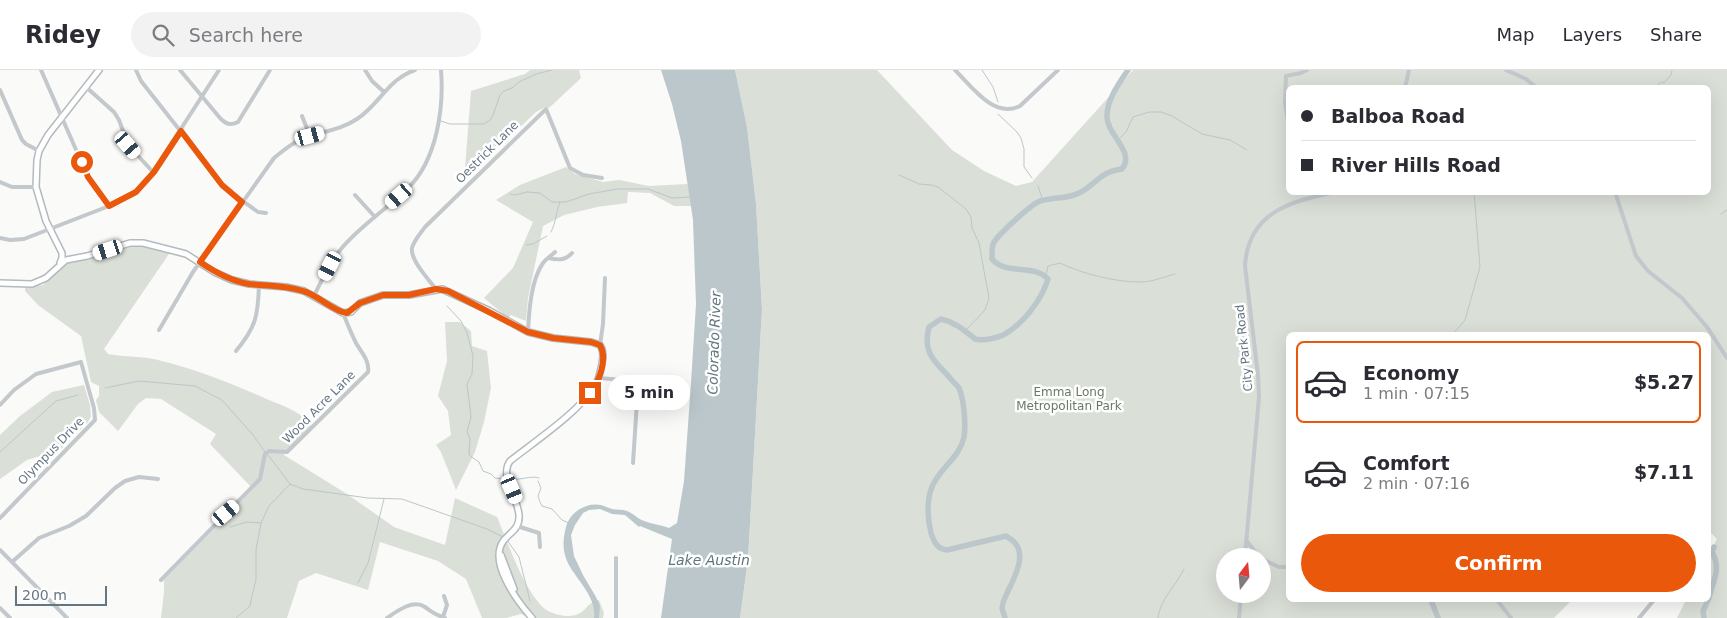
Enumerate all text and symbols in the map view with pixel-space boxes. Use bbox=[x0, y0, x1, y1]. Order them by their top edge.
search box bbox=[131, 12, 481, 57]
text: Ridey bbox=[25, 21, 101, 49]
icon: search bbox=[149, 21, 177, 49]
text: Search here bbox=[189, 24, 303, 46]
text: Map bbox=[1496, 24, 1534, 45]
text: Layers bbox=[1562, 24, 1622, 45]
text: Share bbox=[1650, 24, 1702, 45]
text: Balboa Road bbox=[1331, 105, 1465, 127]
street label: Oestrick Lane bbox=[453, 118, 521, 186]
car bbox=[293, 125, 326, 147]
car bbox=[112, 129, 143, 161]
route start bbox=[71, 151, 93, 173]
text: River Hills Road bbox=[1331, 154, 1501, 176]
car bbox=[382, 180, 415, 212]
car bbox=[91, 238, 124, 262]
car bbox=[316, 249, 343, 283]
water label: Colorado River bbox=[704, 290, 724, 395]
street label: City Park Road bbox=[1232, 304, 1256, 392]
icon: car bbox=[1303, 360, 1348, 405]
text: Economy bbox=[1363, 362, 1459, 384]
street label: Wood Acre Lane bbox=[280, 368, 358, 446]
text: $5.27 bbox=[1634, 371, 1694, 393]
callout: 5 min bbox=[608, 376, 690, 410]
route end bbox=[579, 382, 601, 404]
text: 5 min bbox=[624, 383, 674, 402]
text: 1 min · 07:15 bbox=[1363, 384, 1470, 403]
park label: Emma Long Metropolitan Park bbox=[1016, 385, 1122, 413]
street label: Olympus Drive bbox=[15, 414, 87, 488]
icon: car bbox=[1303, 450, 1348, 495]
text: Comfort bbox=[1363, 452, 1450, 474]
text: $7.11 bbox=[1634, 461, 1694, 483]
car bbox=[499, 472, 524, 506]
text: 2 min · 07:16 bbox=[1363, 474, 1470, 493]
car bbox=[209, 498, 242, 528]
button: Confirm bbox=[1301, 534, 1696, 592]
north arrow bbox=[1216, 548, 1271, 602]
map controls bbox=[1216, 548, 1271, 603]
water label: Lake Austin bbox=[668, 552, 750, 568]
scale bar bbox=[15, 583, 108, 606]
text: 200 m bbox=[22, 587, 67, 603]

